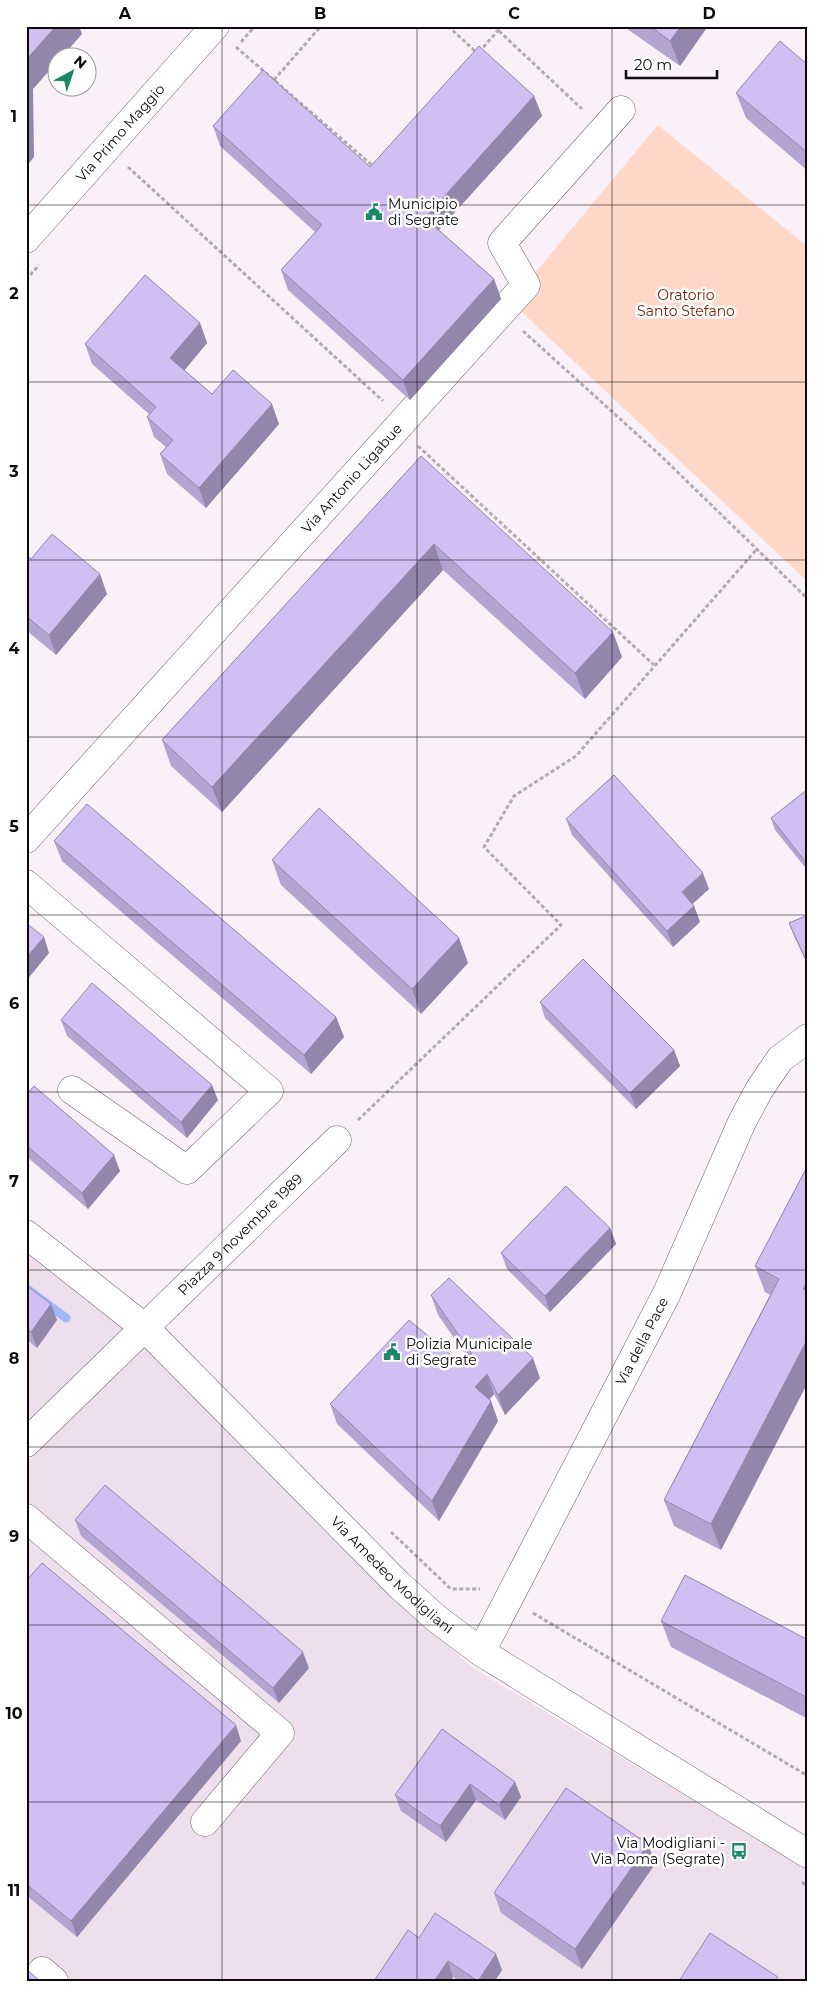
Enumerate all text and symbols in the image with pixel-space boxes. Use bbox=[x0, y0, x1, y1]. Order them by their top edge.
text: A bbox=[118, 4, 132, 23]
text: B bbox=[314, 4, 326, 23]
text: C bbox=[508, 4, 520, 23]
text: D bbox=[702, 4, 716, 23]
north arrow bbox=[48, 48, 98, 98]
scale bar bbox=[626, 48, 718, 80]
text: N bbox=[70, 52, 90, 73]
text: 20 m bbox=[634, 55, 672, 74]
street label: Via Primo Maggio bbox=[72, 80, 169, 186]
text: 1 bbox=[11, 107, 17, 126]
place label: Municipio di Segrate bbox=[388, 195, 459, 229]
public building icon: Municipio di Segrate bbox=[364, 202, 384, 222]
text: 2 bbox=[9, 284, 19, 303]
park label: Oratorio Santo Stefano bbox=[637, 286, 735, 320]
street label: Via Antonio Ligabue bbox=[297, 419, 406, 537]
text: 3 bbox=[8, 462, 19, 481]
text: 4 bbox=[8, 639, 20, 658]
text: 5 bbox=[9, 817, 19, 836]
text: 6 bbox=[9, 994, 19, 1013]
street label: Piazza 9 novembre 1989 bbox=[174, 1169, 306, 1299]
text: 7 bbox=[9, 1172, 19, 1191]
street label: Via della Pace bbox=[612, 1294, 672, 1388]
place label: Polizia Municipale di Segrate bbox=[406, 1335, 533, 1369]
public building icon: Polizia Municipale di Segrate bbox=[382, 1342, 402, 1362]
text: 8 bbox=[9, 1349, 19, 1368]
street label: Via Amedeo Modigliani bbox=[327, 1512, 457, 1637]
text: 9 bbox=[9, 1527, 19, 1546]
text: 10 bbox=[5, 1704, 23, 1723]
place label: Via Modigliani - Via Roma (Segrate) bbox=[591, 1834, 725, 1868]
bus stop icon: Via Modigliani - Via Roma (Segrate) bbox=[729, 1841, 749, 1861]
text: 11 bbox=[8, 1881, 20, 1900]

